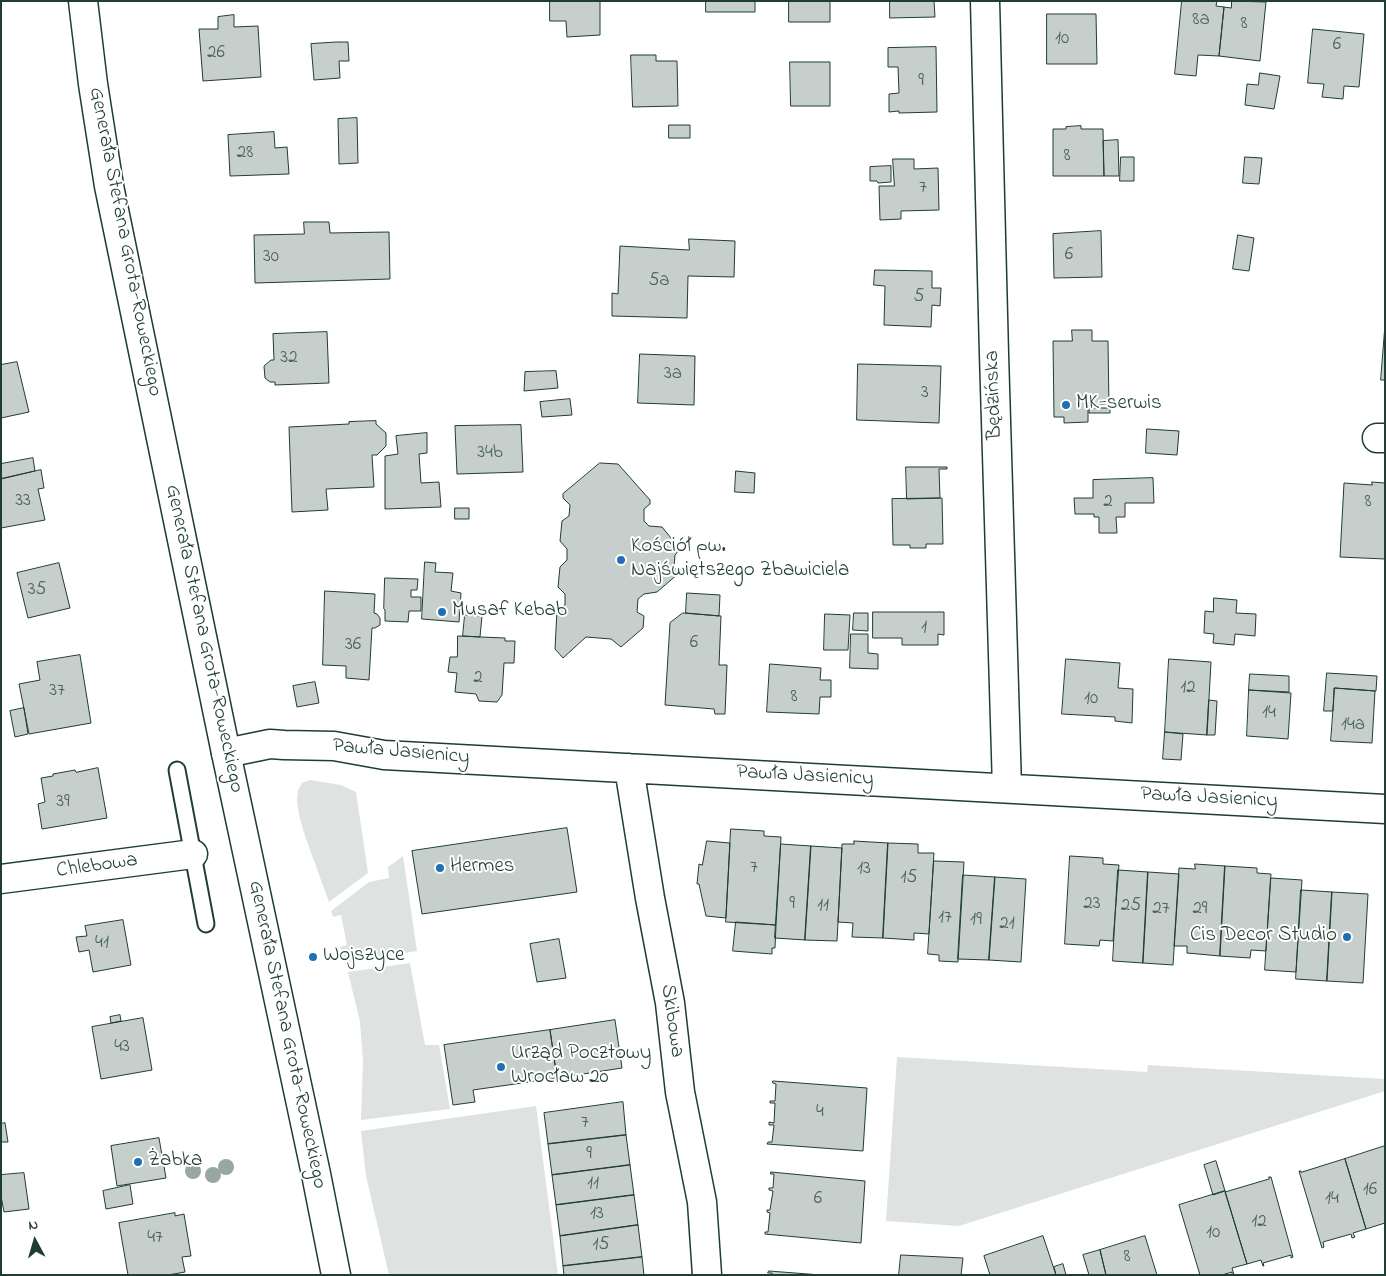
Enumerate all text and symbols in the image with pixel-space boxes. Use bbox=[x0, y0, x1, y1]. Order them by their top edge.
house number: 8a bbox=[1192, 10, 1210, 32]
house number: 8 bbox=[1240, 14, 1248, 36]
house number: 10 bbox=[1055, 29, 1069, 51]
house number: 6 bbox=[1333, 35, 1341, 57]
house number: 26 bbox=[207, 43, 225, 65]
house number: 9 bbox=[918, 71, 924, 93]
street label: Generała Stefana Grota-Roweckiego bbox=[82, 85, 166, 399]
house number: 28 bbox=[237, 143, 253, 165]
house number: 8 bbox=[1063, 146, 1071, 168]
house number: 7 bbox=[919, 178, 927, 200]
house number: 6 bbox=[1065, 245, 1073, 267]
house number: 30 bbox=[263, 247, 279, 269]
house number: 5a bbox=[648, 271, 670, 293]
house number: 5 bbox=[914, 287, 924, 309]
house number: 32 bbox=[280, 348, 298, 370]
street label: Będzińska bbox=[981, 350, 1009, 440]
house number: 3a bbox=[664, 364, 682, 386]
house number: 3 bbox=[921, 383, 929, 405]
place label: MK-serwis bbox=[1076, 392, 1162, 418]
marker: MK-serwis bbox=[1060, 399, 1072, 411]
house number: 34b bbox=[477, 443, 503, 465]
street label: Generała Stefana Grota-Roweckiego bbox=[158, 483, 248, 795]
house number: 33 bbox=[15, 491, 31, 513]
house number: 2 bbox=[1103, 492, 1113, 514]
house number: 8 bbox=[1364, 492, 1372, 514]
place label: Kościół pw. Najświętszego Zbawiciela bbox=[631, 535, 849, 585]
marker: Kościół pw. Najświętszego Zbawiciela bbox=[615, 554, 627, 566]
house number: 35 bbox=[28, 580, 46, 602]
place label: Musaf Kebab bbox=[452, 599, 567, 625]
marker: Musaf Kebab bbox=[436, 606, 448, 618]
house number: 1 bbox=[921, 618, 927, 640]
house number: 6 bbox=[690, 633, 698, 655]
house number: 36 bbox=[345, 635, 361, 657]
house number: 2 bbox=[473, 668, 483, 690]
house number: 12 bbox=[1180, 678, 1196, 700]
house number: 37 bbox=[49, 681, 65, 703]
house number: 8 bbox=[790, 687, 798, 709]
house number: 10 bbox=[1084, 689, 1098, 711]
house number: 14 bbox=[1262, 703, 1276, 725]
house number: 14a bbox=[1341, 715, 1365, 737]
street label: Pawła Jasienicy bbox=[331, 734, 471, 772]
street label: Pawła Jasienicy bbox=[736, 761, 874, 793]
street label: Pawła Jasienicy bbox=[1140, 783, 1278, 815]
house number: 39 bbox=[56, 792, 70, 814]
street label: Chlebowa bbox=[55, 849, 139, 885]
place label: Hermes bbox=[450, 855, 515, 881]
house number: 7 bbox=[750, 858, 758, 880]
house number: 13 bbox=[857, 859, 871, 881]
marker: Hermes bbox=[434, 862, 446, 874]
house number: 15 bbox=[901, 868, 917, 890]
street label: Generała Stefana Grota-Roweckiego bbox=[241, 879, 331, 1191]
house number: 9 bbox=[789, 894, 795, 916]
house number: 23 bbox=[1083, 894, 1101, 916]
house number: 11 bbox=[817, 896, 829, 918]
house number: 25 bbox=[1121, 896, 1141, 918]
house number: 27 bbox=[1152, 899, 1170, 921]
house number: 29 bbox=[1192, 899, 1208, 921]
house number: 17 bbox=[938, 908, 952, 930]
house number: 19 bbox=[970, 910, 982, 932]
house number: 21 bbox=[999, 914, 1015, 936]
place label: Cis Decor Studio bbox=[1190, 924, 1337, 950]
marker: Cis Decor Studio bbox=[1341, 931, 1353, 943]
house number: 41 bbox=[95, 933, 109, 955]
place label: Wojszyce bbox=[323, 944, 405, 970]
marker: Wojszyce bbox=[307, 951, 319, 963]
street label: Skibowa bbox=[653, 983, 689, 1059]
house number: 43 bbox=[114, 1037, 130, 1059]
place label: Urząd Pocztowy Wrocław 20 bbox=[511, 1042, 651, 1092]
marker: Urząd Pocztowy Wrocław 20 bbox=[495, 1061, 507, 1073]
house number: 4 bbox=[816, 1102, 824, 1124]
house number: 7 bbox=[581, 1113, 589, 1135]
house number: 9 bbox=[586, 1144, 592, 1166]
place label: Żabka bbox=[148, 1149, 202, 1175]
marker: Żabka bbox=[132, 1156, 144, 1168]
house number: 11 bbox=[587, 1174, 599, 1196]
house number: 16 bbox=[1363, 1180, 1377, 1202]
house number: 6 bbox=[814, 1189, 822, 1211]
house number: 14 bbox=[1325, 1189, 1339, 1211]
house number: 13 bbox=[590, 1204, 604, 1226]
house number: 12 bbox=[1251, 1212, 1267, 1234]
text: N bbox=[28, 1215, 39, 1237]
north arrow bbox=[10, 1216, 60, 1266]
house number: 10 bbox=[1206, 1223, 1220, 1245]
house number: 47 bbox=[147, 1228, 163, 1250]
house number: 15 bbox=[593, 1235, 609, 1257]
house number: 8 bbox=[1123, 1247, 1131, 1269]

